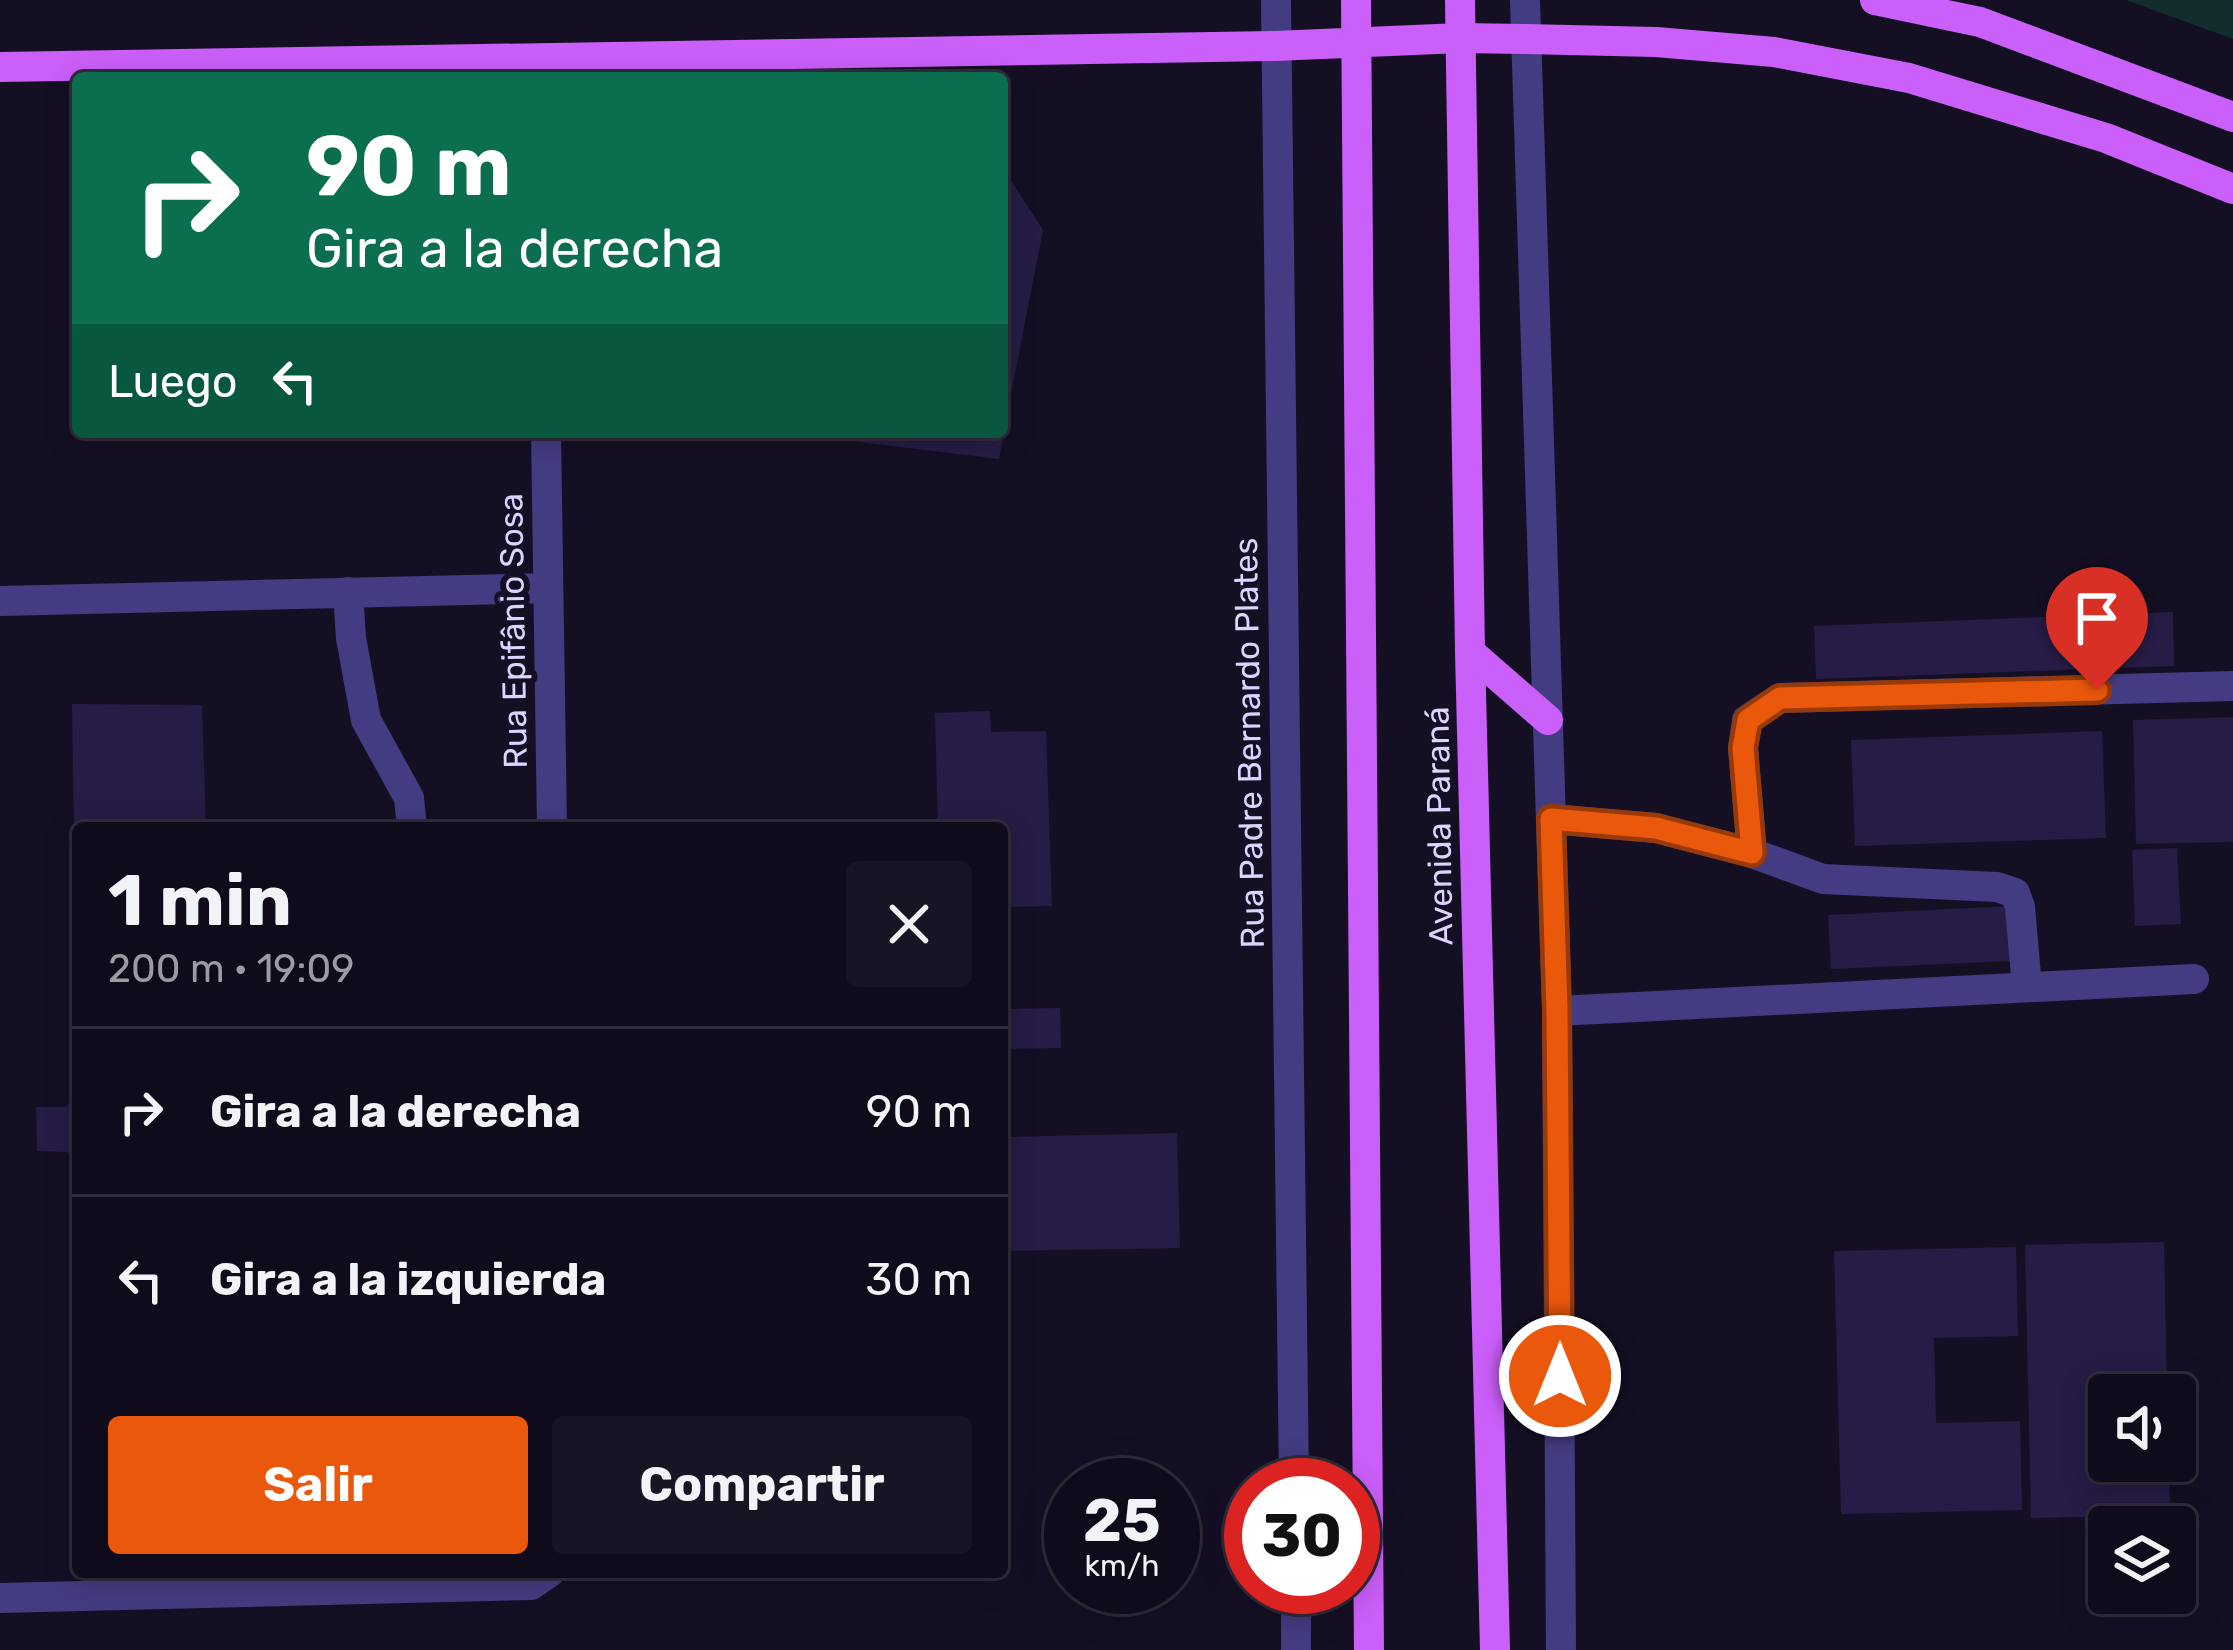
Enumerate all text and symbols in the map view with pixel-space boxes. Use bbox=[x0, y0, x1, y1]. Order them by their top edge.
text: 90 m bbox=[306, 116, 512, 216]
icon: right bbox=[108, 120, 264, 276]
text: Gira a la derecha bbox=[306, 217, 723, 281]
icon: left bbox=[262, 348, 328, 414]
text: Luego bbox=[108, 355, 238, 408]
street label: Rua Epifânio Sosa bbox=[491, 493, 535, 769]
street label: Rua Padre Bernardo Plates bbox=[1226, 537, 1272, 949]
pin bbox=[2046, 567, 2148, 690]
icon: arrive bbox=[2064, 585, 2130, 651]
street label: Avenida Paraná bbox=[1417, 706, 1461, 946]
text: 1 min bbox=[108, 858, 292, 943]
button: close bbox=[846, 861, 972, 987]
text: 200 m · 19:09 bbox=[108, 946, 354, 992]
icon: right bbox=[108, 1079, 174, 1145]
text: Gira a la derecha bbox=[210, 1085, 581, 1138]
text: 90 m bbox=[866, 1085, 972, 1138]
icon: left bbox=[108, 1247, 174, 1313]
text: Gira a la izquierda bbox=[210, 1253, 606, 1306]
text: 30 m bbox=[865, 1253, 972, 1306]
position arrow bbox=[1497, 1313, 1623, 1439]
map controls bbox=[2088, 1374, 2196, 1614]
button: sound bbox=[2088, 1374, 2196, 1482]
button: Salir bbox=[108, 1416, 528, 1554]
button: Compartir bbox=[552, 1416, 972, 1554]
speed limit sign: 30 bbox=[1224, 1458, 1380, 1614]
text: 25 bbox=[1083, 1485, 1161, 1556]
button: layers bbox=[2088, 1506, 2196, 1614]
text: km/h bbox=[1085, 1548, 1159, 1584]

